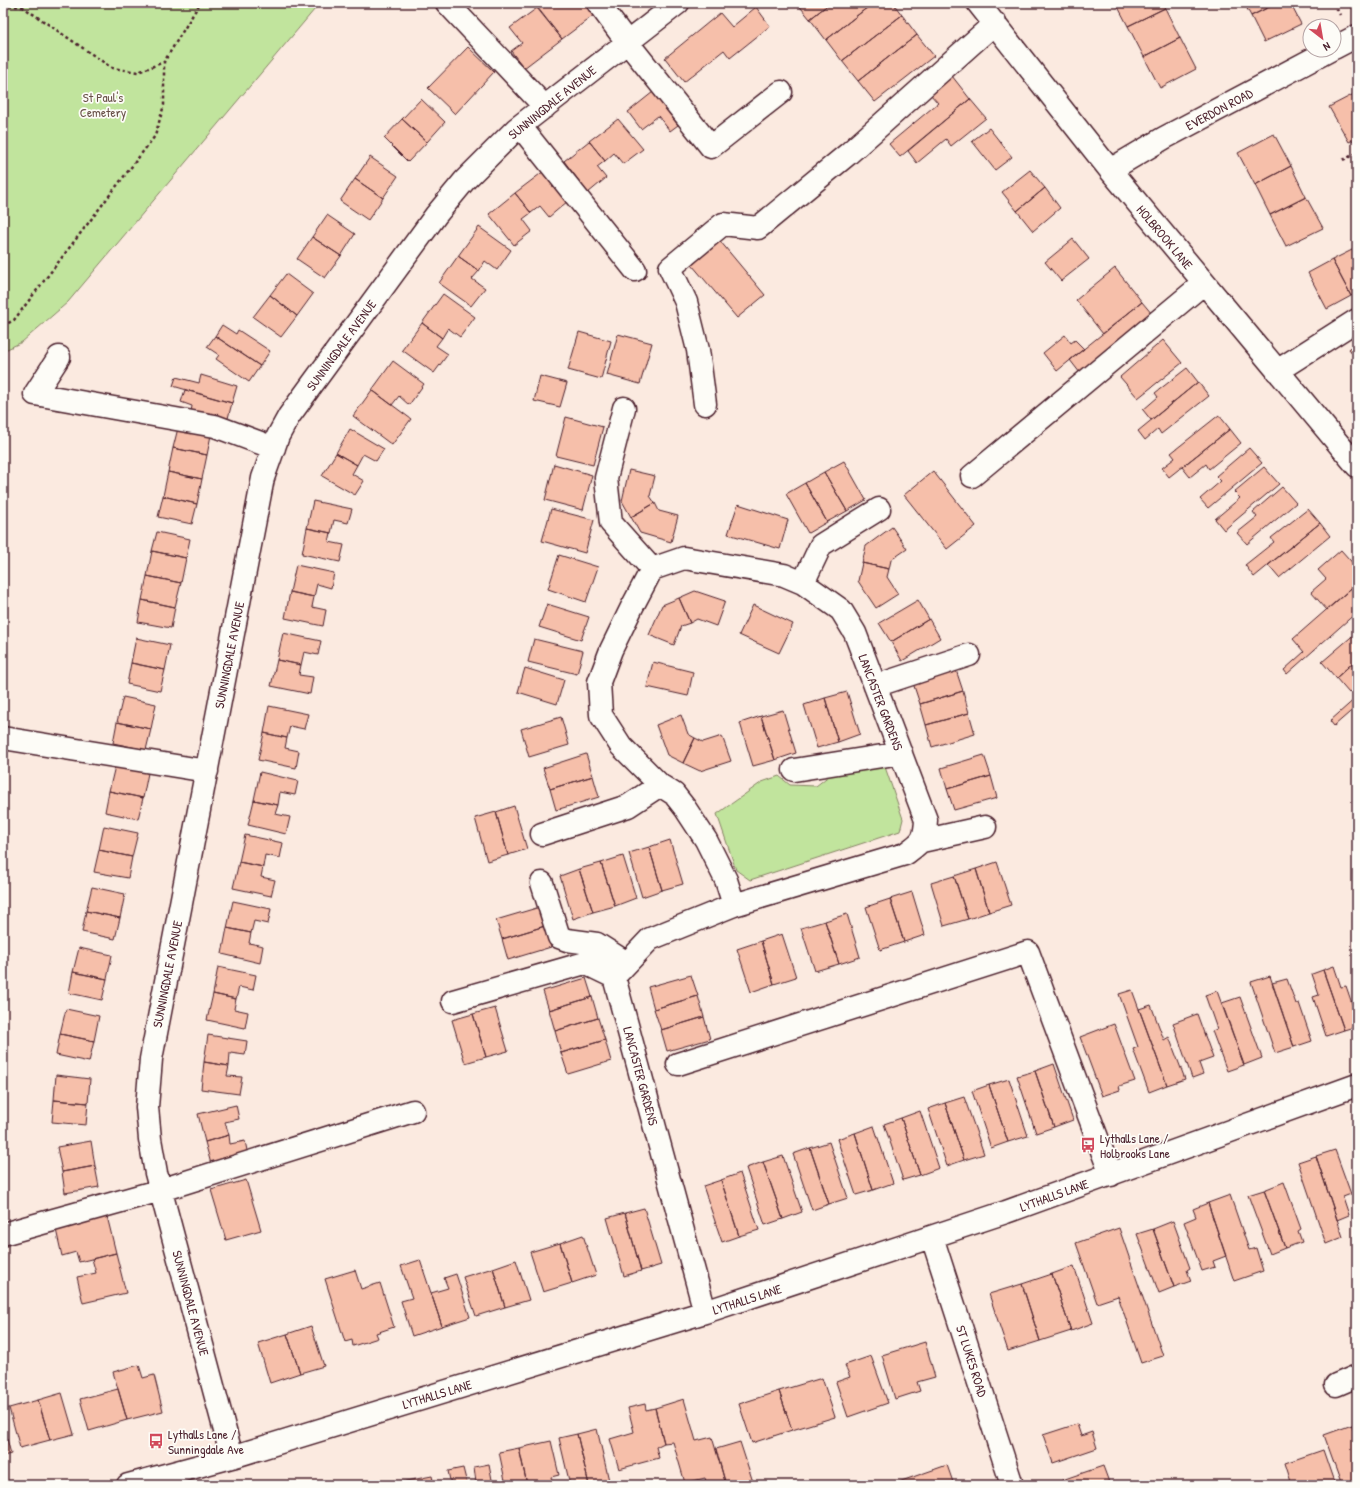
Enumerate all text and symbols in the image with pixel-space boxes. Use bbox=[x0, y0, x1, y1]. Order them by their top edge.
north arrow bbox=[1302, 18, 1342, 58]
text: N bbox=[1321, 39, 1333, 54]
street label: SUNNINGDALE AVENUE bbox=[504, 61, 600, 143]
street label: EVERDON ROAD bbox=[1182, 83, 1256, 134]
park label: St Paul's Cemetery bbox=[80, 88, 127, 121]
street label: HOLBROOK LANE bbox=[1133, 201, 1197, 273]
street label: SUNNINGDALE AVENUE bbox=[302, 296, 380, 394]
street label: SUNNINGDALE AVENUE bbox=[210, 600, 248, 710]
street label: LANCASTER GARDENS bbox=[854, 651, 908, 753]
street label: SUNNINGDALE AVENUE bbox=[148, 919, 186, 1029]
street label: LANCASTER GARDENS bbox=[619, 1025, 663, 1127]
place label: Lythalls Lane / Holbrooks Lane bbox=[1100, 1129, 1170, 1162]
bus stop icon: Lythalls Lane / Holbrooks Lane bbox=[1079, 1136, 1097, 1154]
street label: LYTHALLS LANE bbox=[1017, 1174, 1091, 1216]
street label: SUNNINGDALE AVENUE bbox=[168, 1248, 214, 1358]
street label: LYTHALLS LANE bbox=[710, 1279, 784, 1319]
street label: ST LUKES ROAD bbox=[952, 1323, 992, 1400]
street label: LYTHALLS LANE bbox=[400, 1375, 474, 1413]
place label: Lythalls Lane / Sunningdale Ave bbox=[168, 1425, 244, 1458]
bus stop icon: Lythalls Lane / Sunningdale Ave bbox=[147, 1432, 165, 1450]

